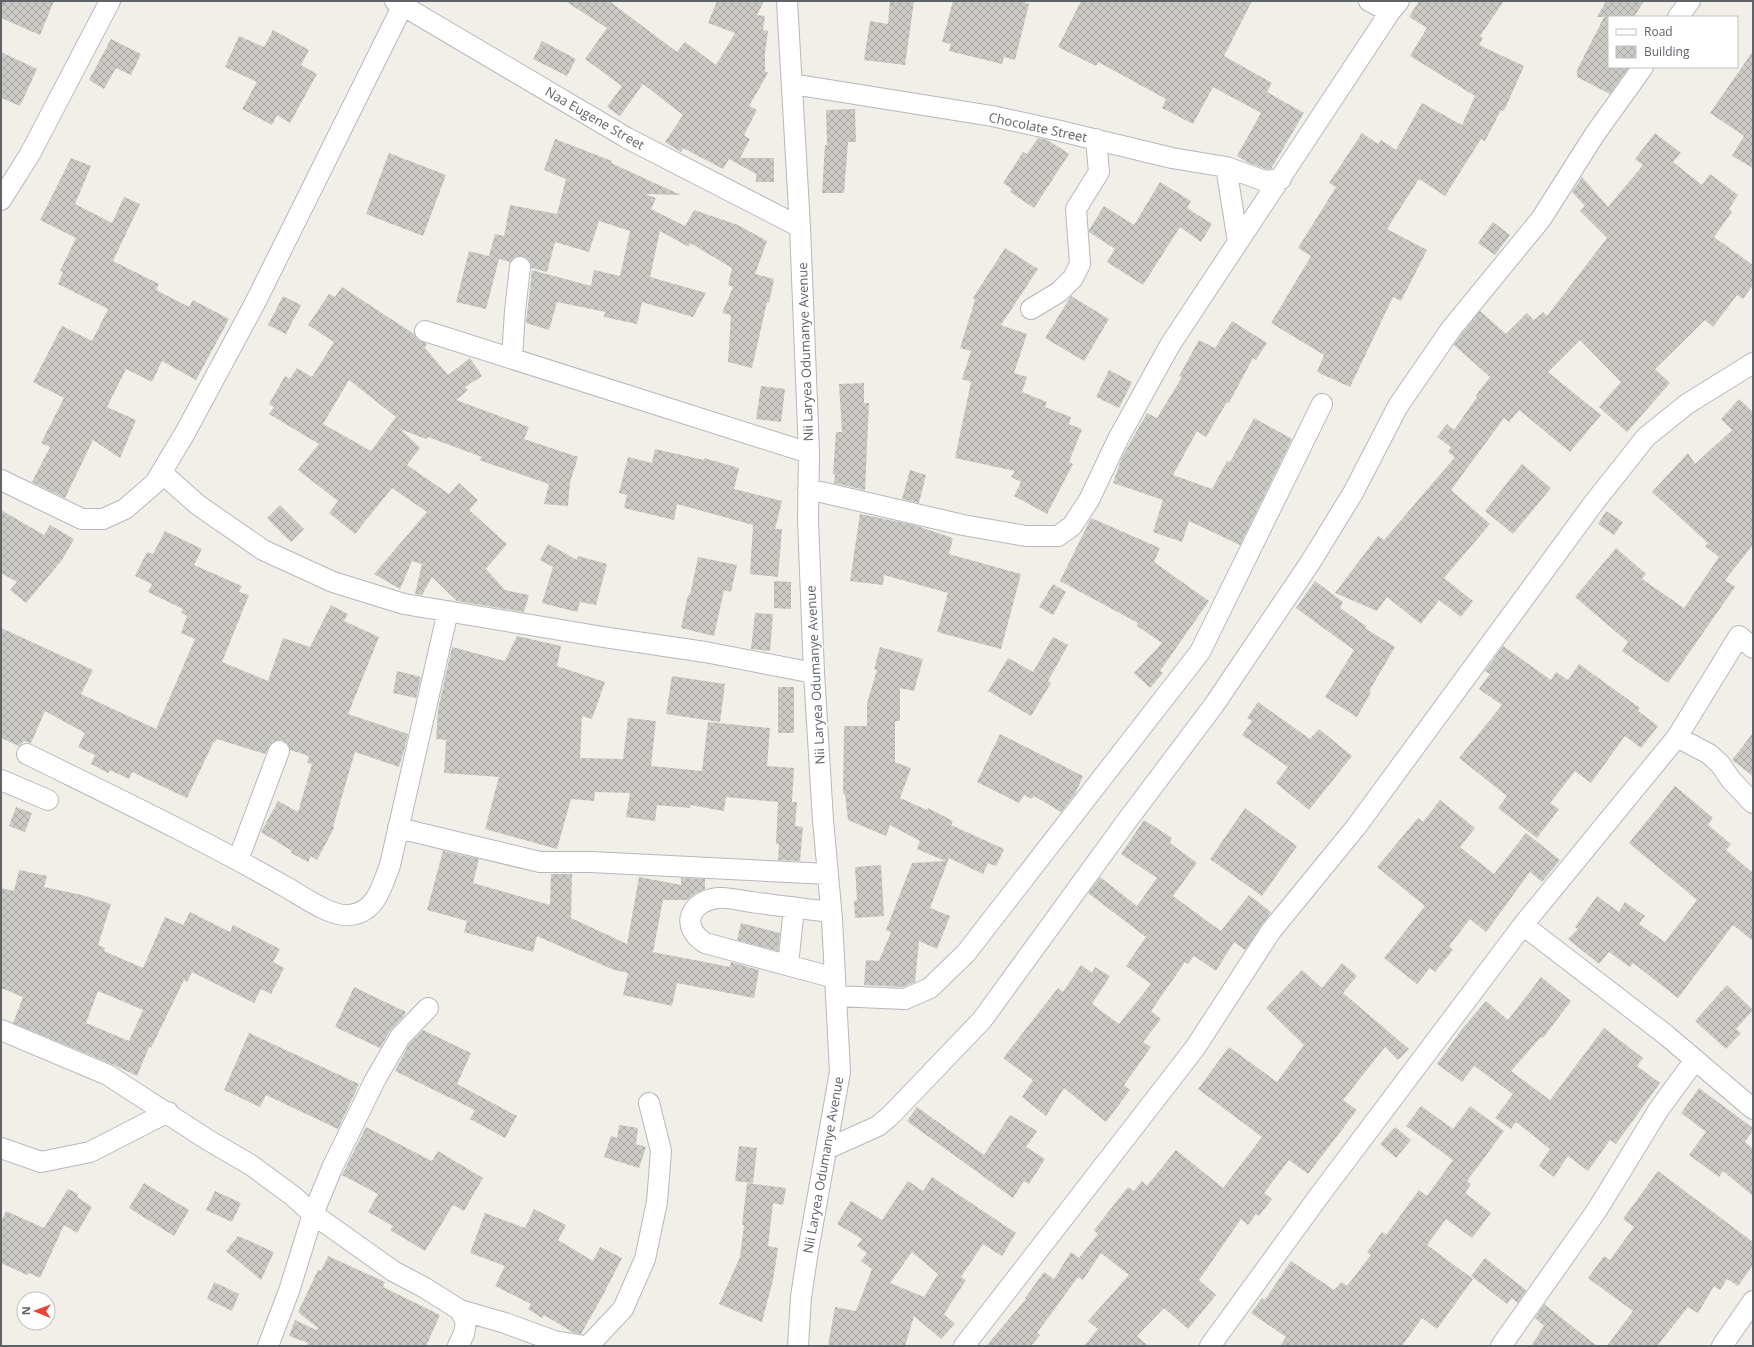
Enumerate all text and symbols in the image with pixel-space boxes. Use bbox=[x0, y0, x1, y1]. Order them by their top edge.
legend bbox=[1608, 16, 1738, 68]
text: Road bbox=[1644, 23, 1673, 40]
text: Building bbox=[1644, 43, 1690, 60]
street label: Naa Eugene Street bbox=[542, 82, 648, 154]
street label: Chocolate Street bbox=[987, 108, 1089, 146]
street label: Nii Laryea Odumanye Avenue bbox=[793, 262, 817, 442]
street label: Nii Laryea Odumanye Avenue bbox=[801, 585, 829, 765]
street label: Nii Laryea Odumanye Avenue bbox=[799, 1075, 847, 1255]
north arrow bbox=[16, 1291, 56, 1331]
text: N bbox=[18, 1306, 33, 1315]

